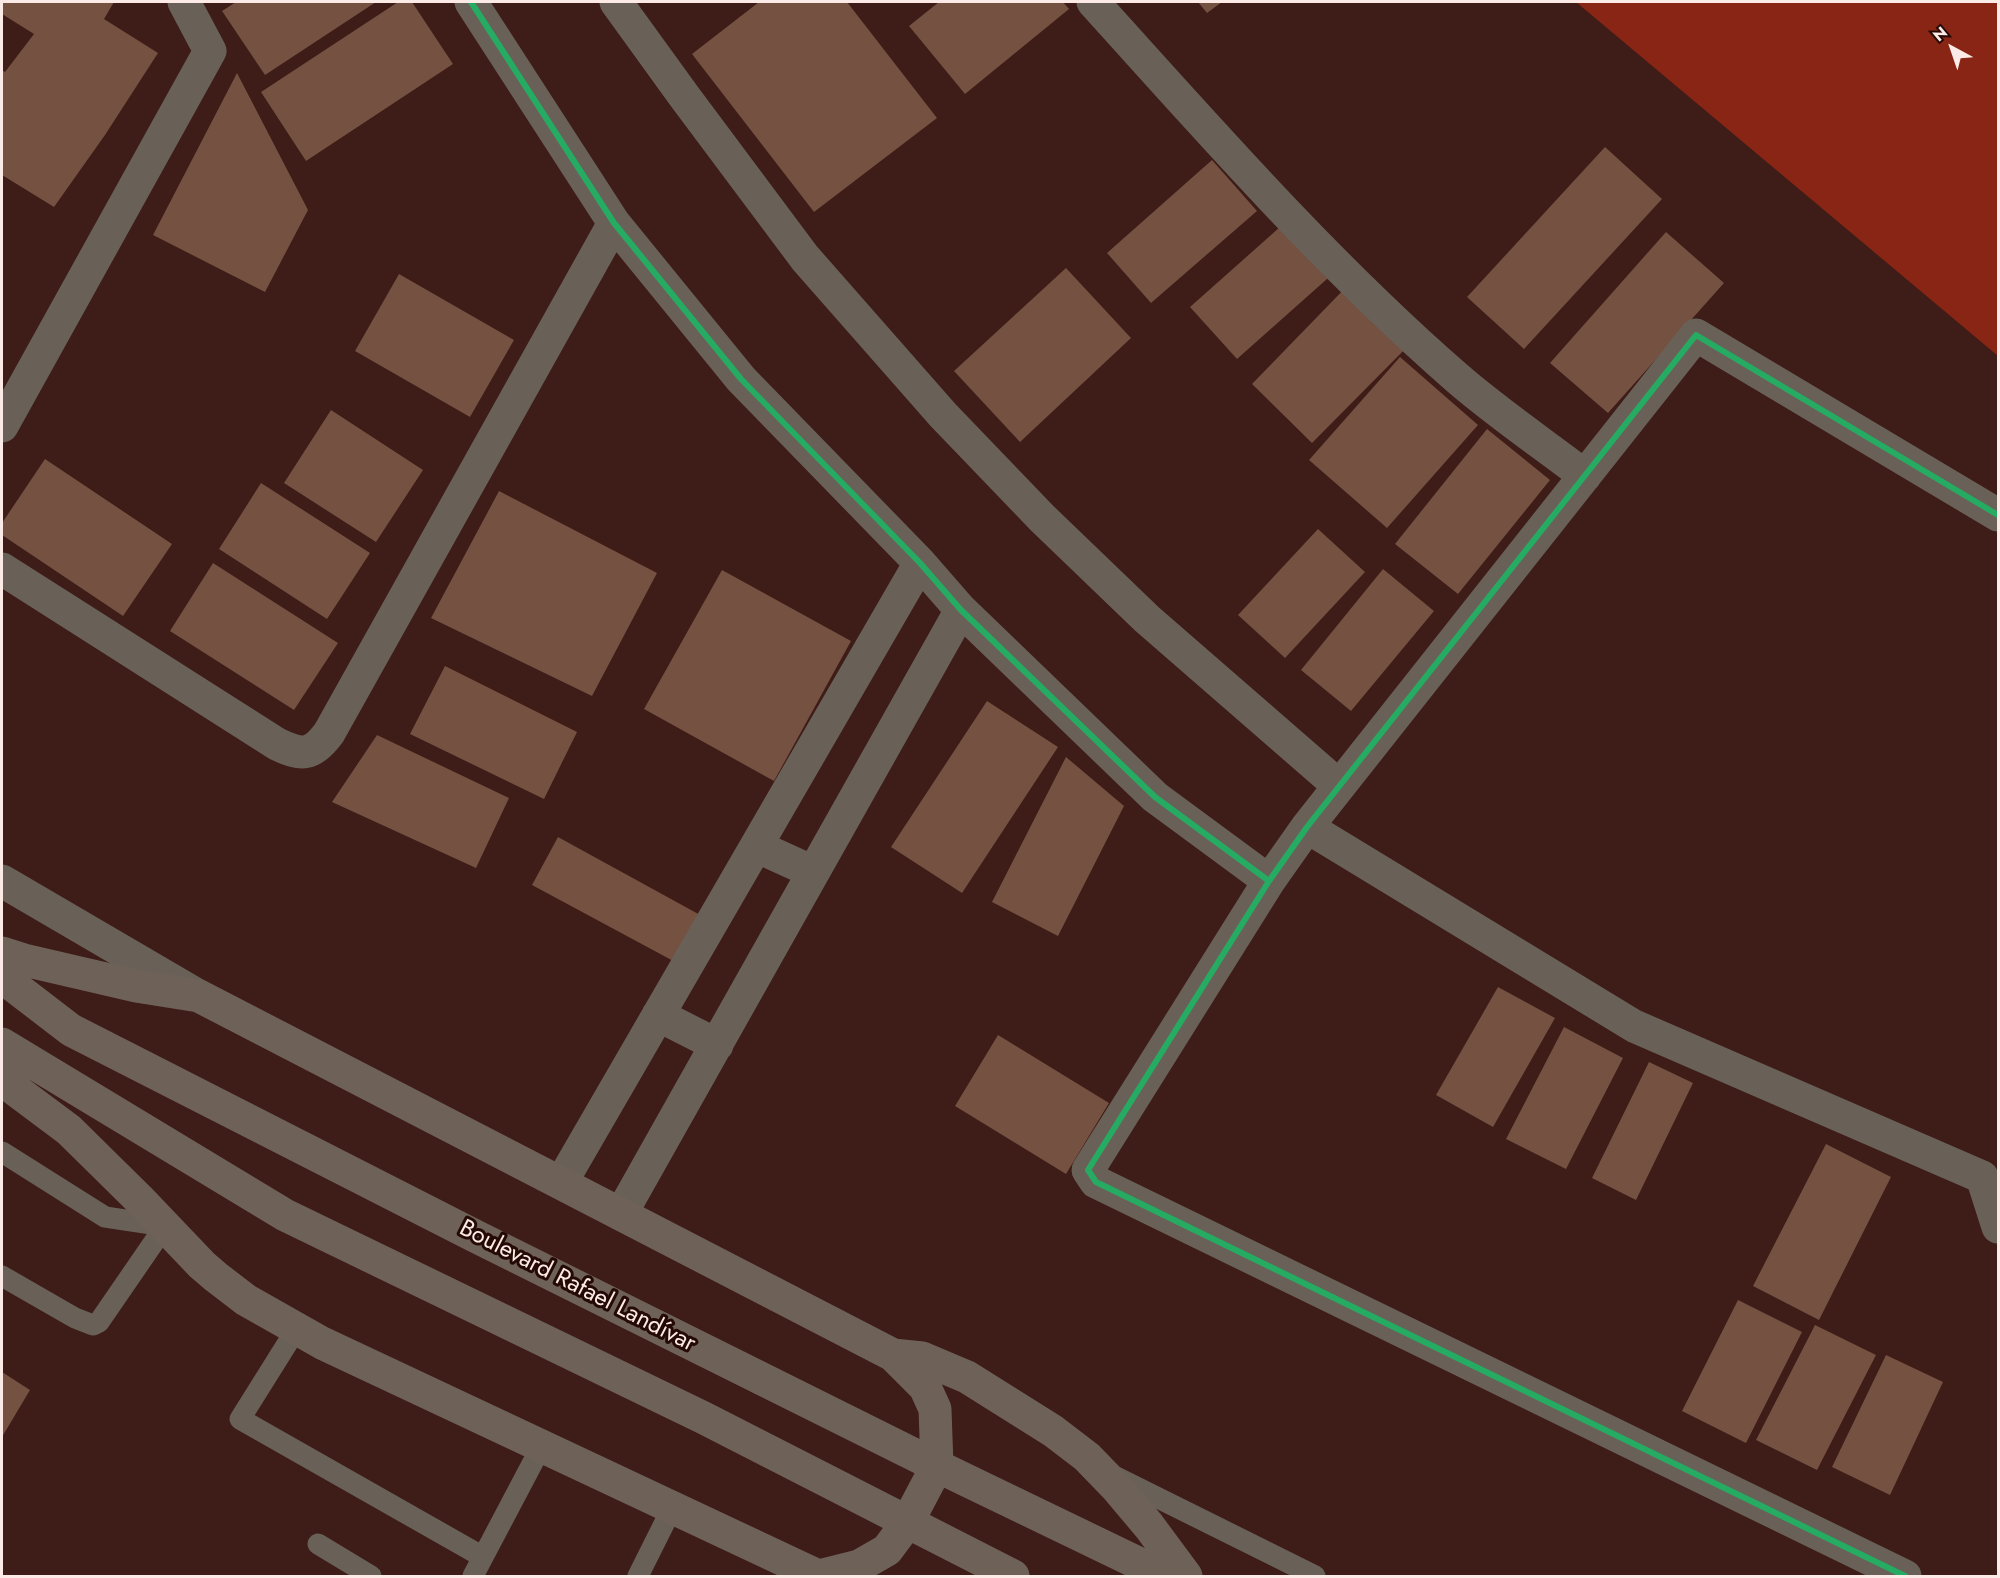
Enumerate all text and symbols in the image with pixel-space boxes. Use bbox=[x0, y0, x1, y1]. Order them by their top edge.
north arrow bbox=[1922, 18, 1982, 78]
text: N bbox=[1928, 21, 1952, 47]
street label: Boulevard Rafael Landívar bbox=[454, 1215, 700, 1359]

